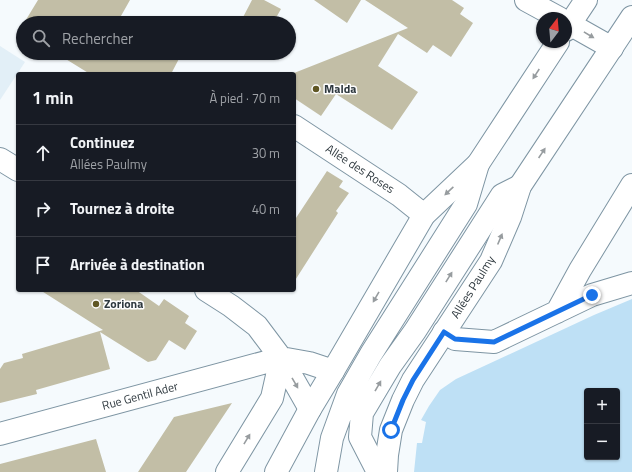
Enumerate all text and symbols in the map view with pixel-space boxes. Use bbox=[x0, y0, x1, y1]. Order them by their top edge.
north arrow bbox=[536, 12, 572, 48]
search box bbox=[16, 16, 296, 60]
icon: search bbox=[30, 27, 52, 49]
text: Rechercher bbox=[62, 27, 133, 50]
one-way arrow bbox=[583, 31, 595, 38]
one-way arrow bbox=[532, 69, 540, 79]
place label: Malda bbox=[324, 79, 356, 98]
marker: Malda bbox=[311, 84, 321, 94]
text: 1 min bbox=[32, 85, 73, 111]
text: À pied · 70 m bbox=[209, 88, 280, 108]
text: Continuez bbox=[70, 131, 135, 154]
street label: Allée des Roses bbox=[322, 139, 399, 198]
icon: ahead bbox=[32, 142, 54, 164]
text: 30 m bbox=[252, 143, 280, 163]
one-way arrow bbox=[538, 148, 546, 159]
text: Allées Paulmy bbox=[70, 154, 147, 174]
one-way arrow bbox=[444, 186, 454, 196]
text: Tournez à droite bbox=[70, 197, 175, 220]
icon: right bbox=[32, 198, 54, 220]
text: 40 m bbox=[252, 199, 280, 219]
one-way arrow bbox=[498, 233, 504, 245]
street label: Allées Paulmy bbox=[446, 251, 500, 322]
text: Arrivée à destination bbox=[70, 253, 205, 276]
icon: arrive bbox=[32, 254, 54, 276]
one-way arrow bbox=[445, 272, 453, 282]
route end bbox=[583, 286, 601, 304]
one-way arrow bbox=[373, 291, 380, 303]
place label: Zoriona bbox=[104, 294, 143, 313]
marker: Zoriona bbox=[91, 299, 101, 309]
street label: Rue Gentil Ader bbox=[100, 376, 180, 415]
one-way arrow bbox=[292, 378, 299, 389]
one-way arrow bbox=[375, 380, 382, 392]
map controls bbox=[584, 388, 620, 460]
button: + bbox=[584, 388, 620, 424]
route start bbox=[382, 421, 400, 439]
button: − bbox=[584, 424, 620, 460]
one-way arrow bbox=[243, 434, 251, 444]

